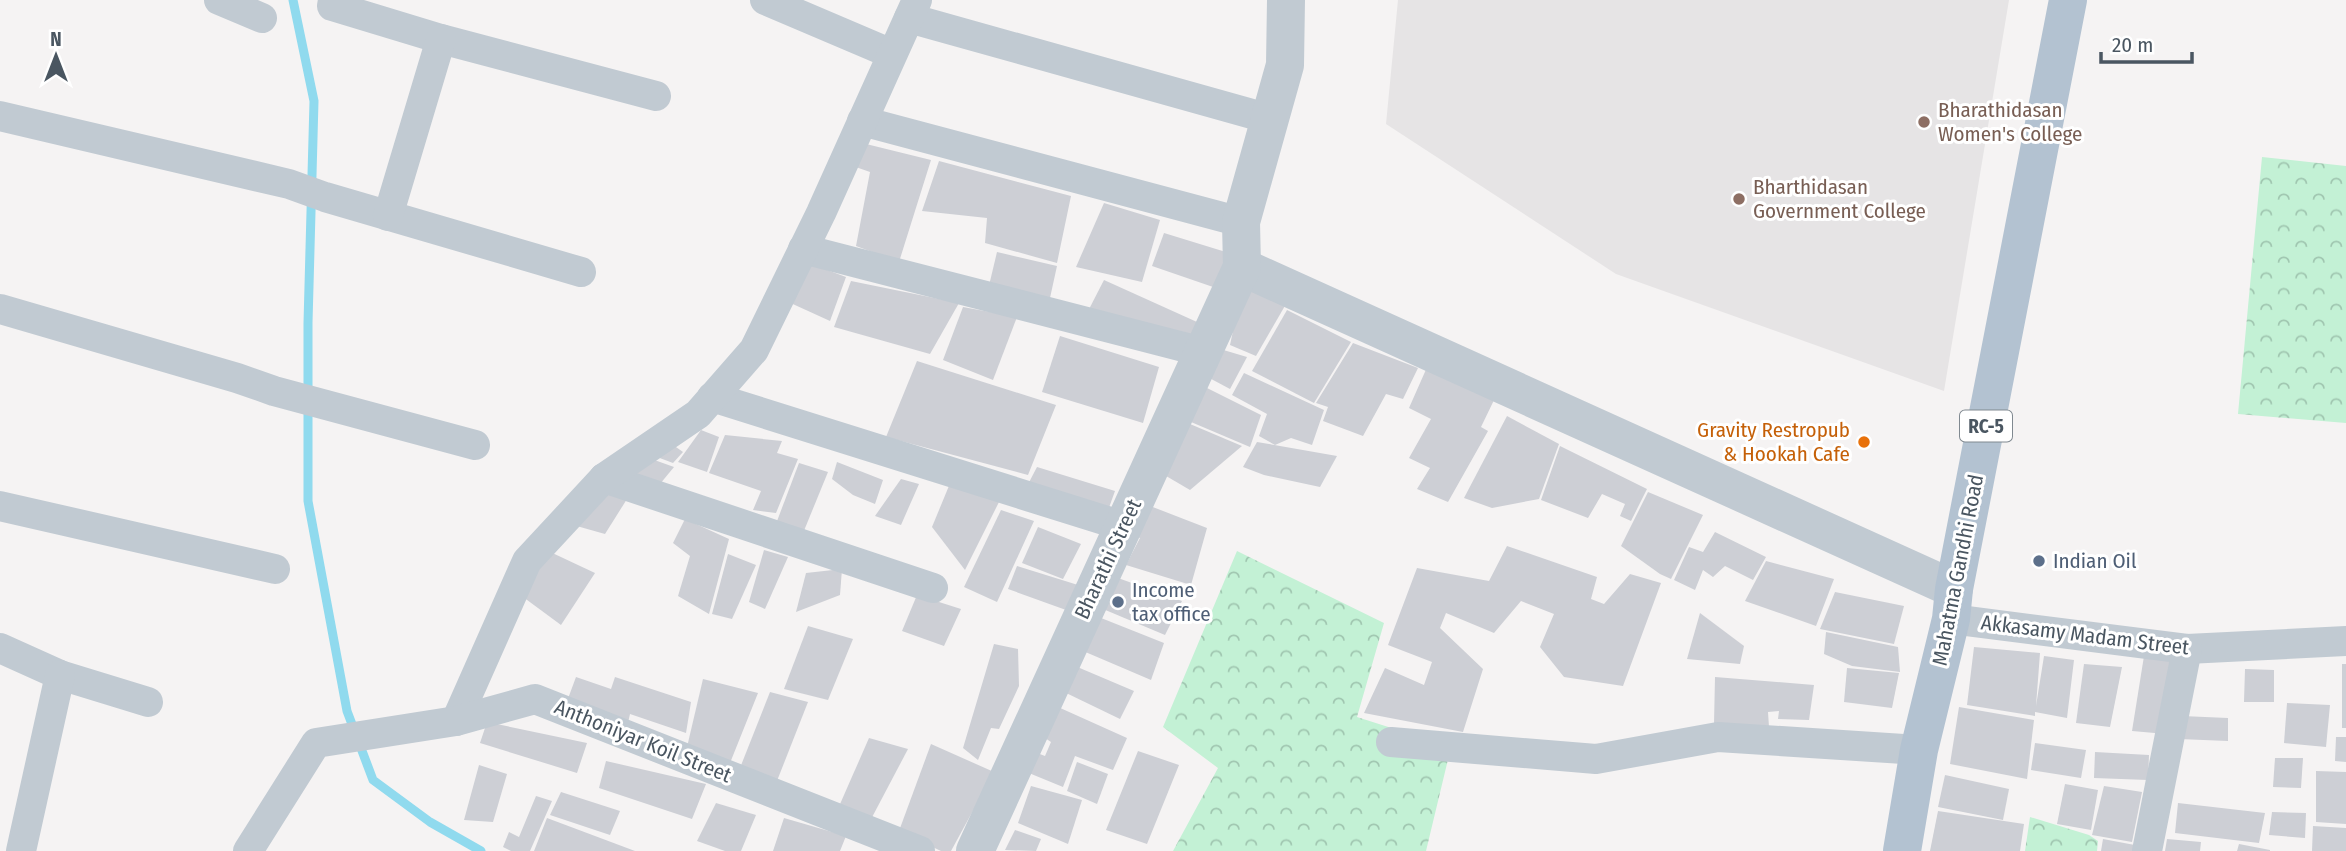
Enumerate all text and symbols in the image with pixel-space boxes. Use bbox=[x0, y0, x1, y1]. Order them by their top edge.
north arrow bbox=[21, 21, 91, 91]
scale bar bbox=[2101, 21, 2192, 65]
text: N bbox=[50, 28, 62, 51]
text: 20 m bbox=[2112, 32, 2153, 58]
place label: Bharathidasan Women's College bbox=[1938, 97, 2082, 147]
marker: Bharathidasan Women's College bbox=[1916, 114, 1932, 130]
place label: Bharthidasan Government College bbox=[1753, 174, 1926, 224]
marker: Bharthidasan Government College bbox=[1731, 191, 1747, 207]
road number: RC-5 bbox=[1960, 410, 2012, 442]
place label: Gravity Restropub & Hookah Cafe bbox=[1697, 417, 1850, 467]
marker: Gravity Restropub & Hookah Cafe bbox=[1856, 434, 1872, 450]
street label: Mahatma Gandhi Road bbox=[1927, 472, 1989, 668]
street label: Bharathi Street bbox=[1069, 495, 1147, 623]
place label: Indian Oil bbox=[2053, 548, 2137, 574]
marker: Indian Oil bbox=[2031, 553, 2047, 569]
place label: Income tax office bbox=[1132, 577, 1211, 627]
marker: Income tax office bbox=[1110, 594, 1126, 610]
street label: Akkasamy Madam Street bbox=[1980, 609, 2191, 661]
street label: Anthoniyar Koil Street bbox=[551, 694, 735, 788]

